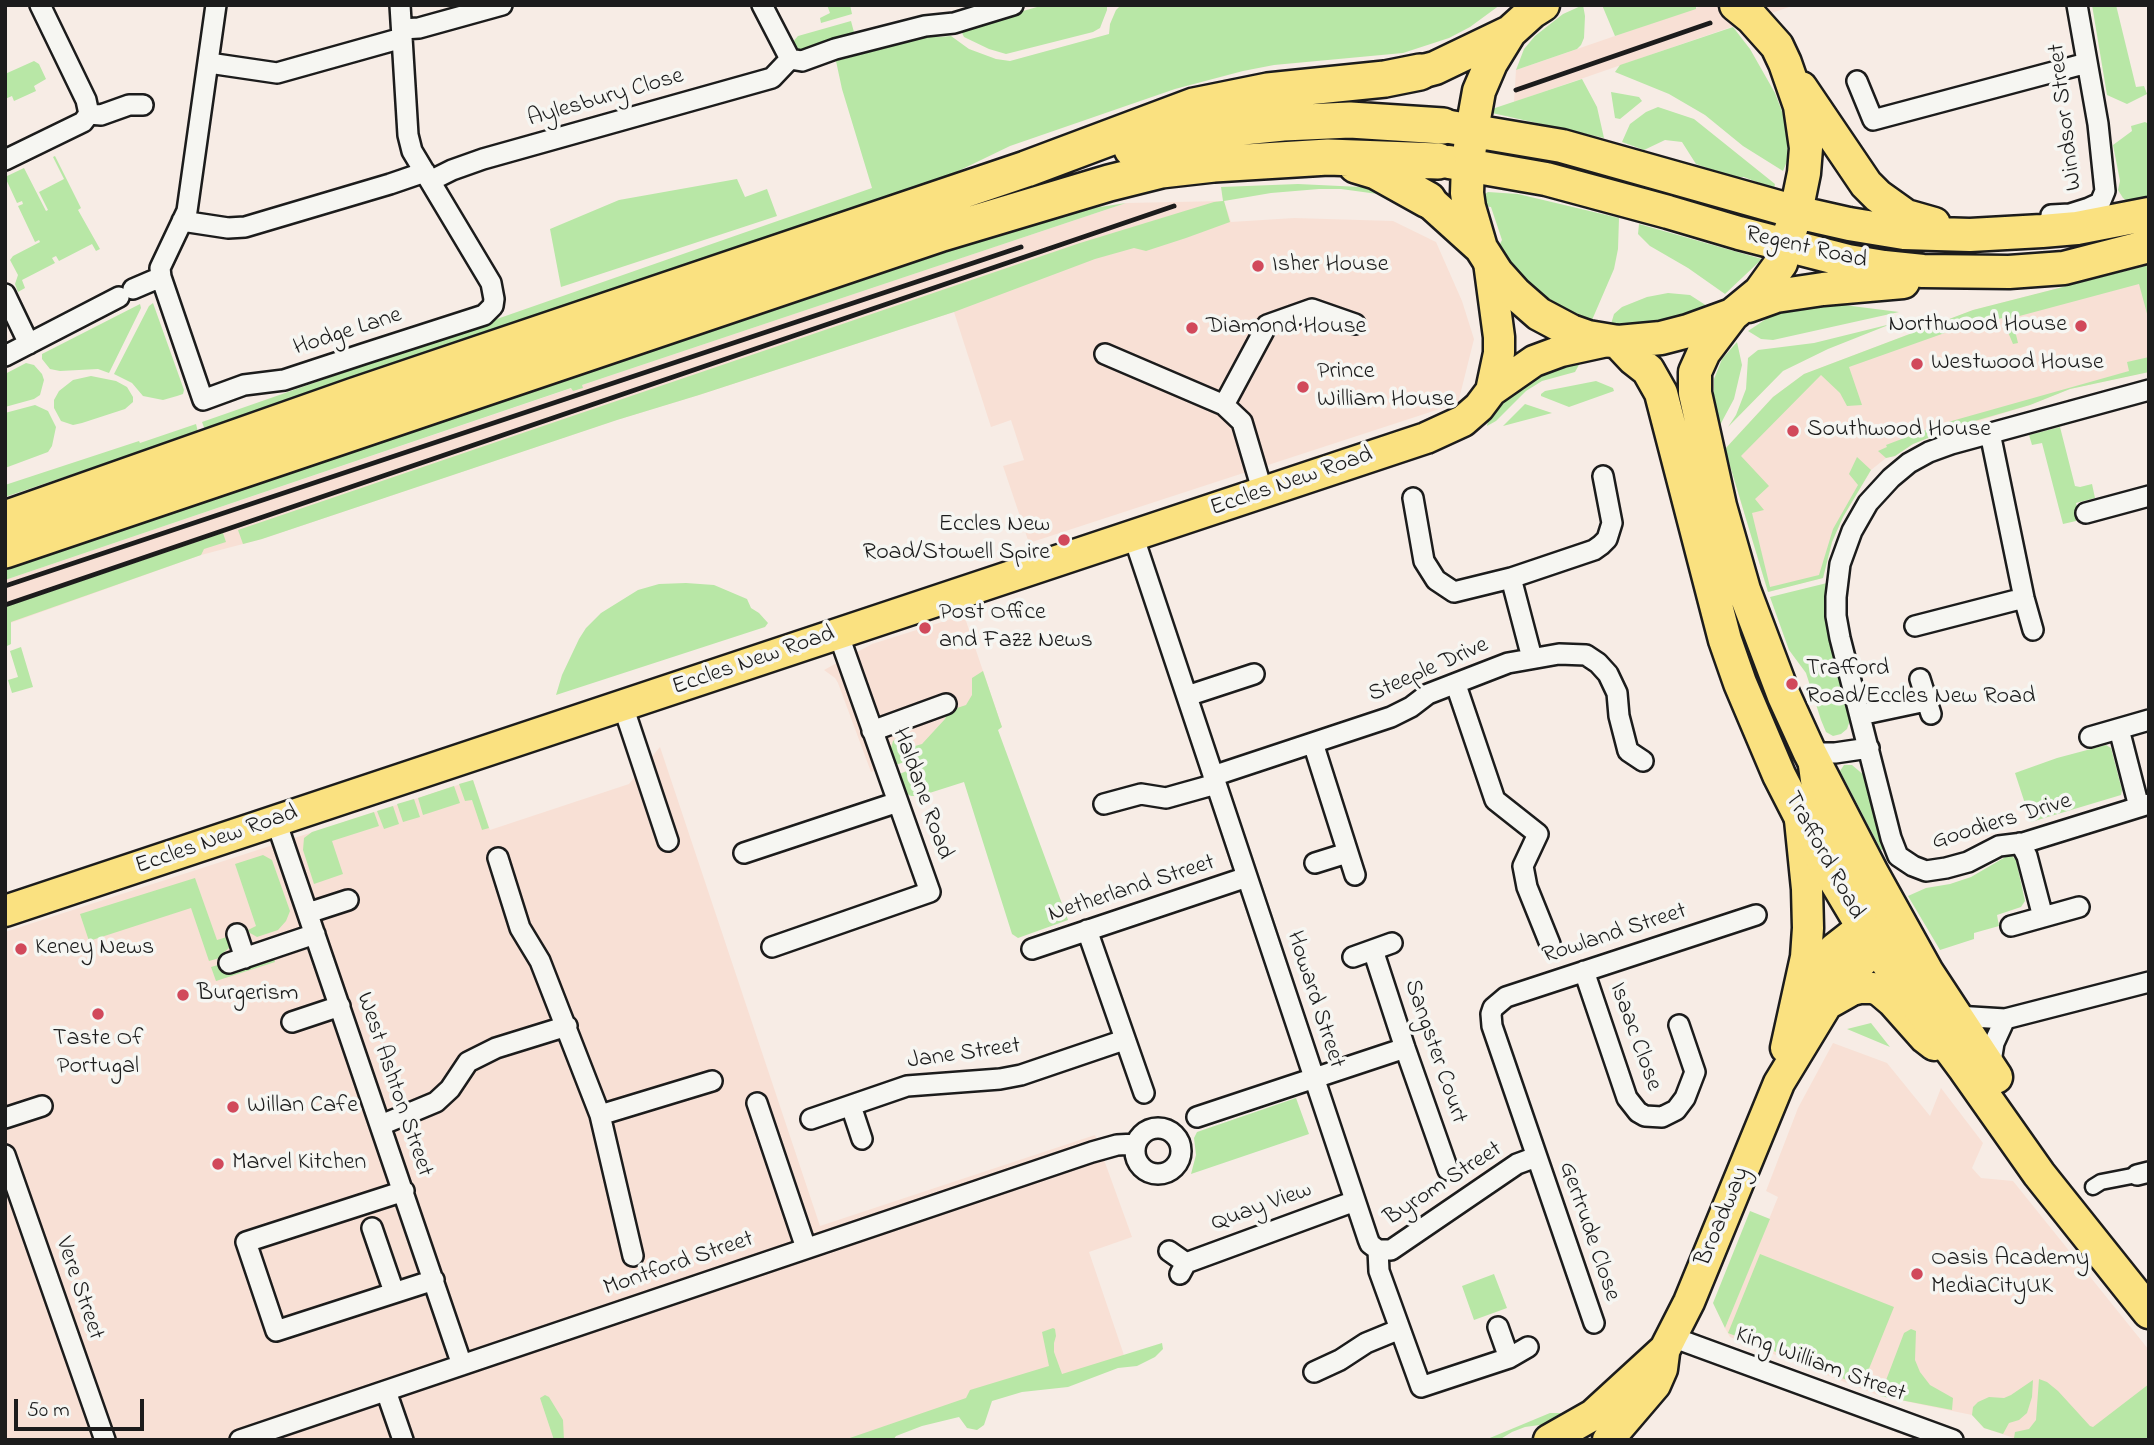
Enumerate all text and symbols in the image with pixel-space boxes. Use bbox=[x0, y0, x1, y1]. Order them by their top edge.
street label: Windsor Street bbox=[2044, 42, 2090, 192]
street label: Aylesbury Close bbox=[525, 63, 687, 135]
street label: Regent Road bbox=[1743, 221, 1869, 277]
place label: Isher House bbox=[1272, 252, 1388, 280]
marker: Isher House bbox=[1250, 258, 1266, 274]
street label: Hodge Lane bbox=[290, 302, 406, 364]
place label: Northwood House bbox=[1888, 312, 2067, 340]
place label: Diamond House bbox=[1206, 314, 1366, 342]
marker: Northwood House bbox=[2073, 318, 2089, 334]
marker: Diamond House bbox=[1184, 320, 1200, 336]
place label: Westwood House bbox=[1931, 350, 2104, 378]
marker: Westwood House bbox=[1909, 356, 1925, 372]
place label: Prince William House bbox=[1317, 359, 1454, 415]
marker: Prince William House bbox=[1295, 379, 1311, 395]
place label: Southwood House bbox=[1807, 417, 1991, 445]
marker: Southwood House bbox=[1785, 423, 1801, 439]
street label: Eccles New Road bbox=[1207, 442, 1377, 524]
place label: Eccles New Road/Stowell Spire bbox=[863, 512, 1050, 568]
marker: Eccles New Road/Stowell Spire bbox=[1056, 532, 1072, 548]
place label: Post Office and Fazz News bbox=[939, 600, 1093, 656]
marker: Post Office and Fazz News bbox=[917, 620, 933, 636]
street label: Eccles New Road bbox=[669, 621, 839, 703]
street label: Steeple Drive bbox=[1365, 632, 1493, 710]
place label: Trafford Road/Eccles New Road bbox=[1806, 656, 2035, 712]
marker: Trafford Road/Eccles New Road bbox=[1784, 676, 1800, 692]
street label: Haldane Road bbox=[884, 724, 958, 864]
street label: Trafford Road bbox=[1776, 787, 1870, 925]
street label: Goodiers Drive bbox=[1929, 788, 2075, 858]
street label: Eccles New Road bbox=[132, 800, 302, 882]
street label: Netherland Street bbox=[1045, 850, 1219, 930]
street label: Rowland Street bbox=[1539, 898, 1691, 972]
street label: Howard Street bbox=[1278, 928, 1350, 1072]
place label: Keney News bbox=[35, 935, 154, 963]
marker: Keney News bbox=[13, 941, 29, 957]
street label: Sangster Court bbox=[1396, 976, 1472, 1128]
street label: Isaac Close bbox=[1601, 979, 1667, 1095]
place label: Burgerism bbox=[197, 981, 298, 1009]
marker: Burgerism bbox=[175, 987, 191, 1003]
street label: West Ashton Street bbox=[348, 989, 438, 1181]
marker: Taste Of Portugal bbox=[90, 1006, 106, 1022]
place label: Taste Of Portugal bbox=[53, 1026, 143, 1082]
street label: Jane Street bbox=[906, 1033, 1022, 1077]
place label: Willan Cafe bbox=[247, 1093, 358, 1121]
marker: Willan Cafe bbox=[225, 1099, 241, 1115]
street label: Byrom Street bbox=[1380, 1136, 1508, 1234]
place label: Marvel Kitchen bbox=[232, 1150, 366, 1178]
marker: Marvel Kitchen bbox=[210, 1156, 226, 1172]
street label: Gertrude Close bbox=[1551, 1159, 1625, 1305]
street label: Broadway bbox=[1690, 1163, 1758, 1271]
street label: Quay View bbox=[1208, 1177, 1316, 1239]
street label: Montford Street bbox=[600, 1226, 758, 1304]
street label: Vere Street bbox=[47, 1234, 109, 1344]
place label: Oasis Academy MediaCityUK bbox=[1931, 1246, 2089, 1302]
marker: Oasis Academy MediaCityUK bbox=[1909, 1266, 1925, 1282]
street label: King William Street bbox=[1731, 1322, 1909, 1410]
scale bar bbox=[18, 1386, 147, 1430]
text: 50 m bbox=[27, 1396, 70, 1426]

